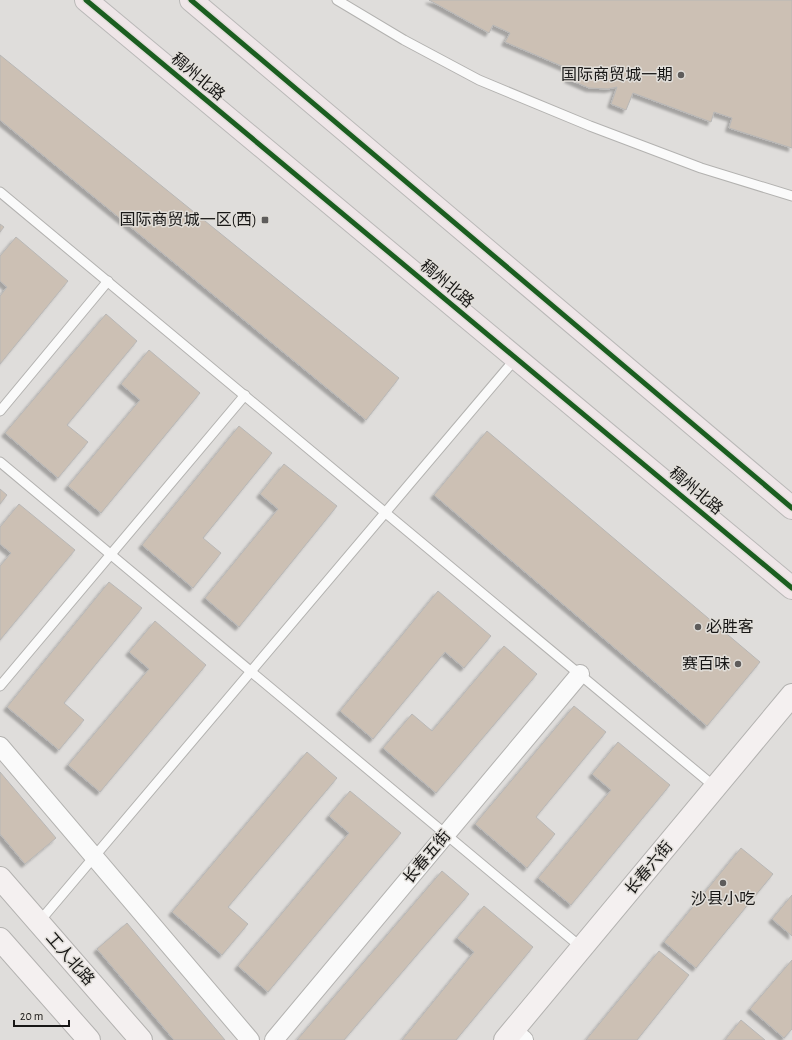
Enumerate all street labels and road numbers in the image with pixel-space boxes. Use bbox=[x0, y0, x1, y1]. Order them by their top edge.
street label: 稠州北路 bbox=[168, 50, 228, 104]
street label: 稠州北路 bbox=[417, 257, 477, 311]
street label: 稠州北路 bbox=[666, 464, 726, 518]
street label: 长春五街 bbox=[400, 827, 454, 887]
street label: 长春六街 bbox=[622, 838, 676, 898]
street label: 工人北路 bbox=[43, 929, 98, 988]

